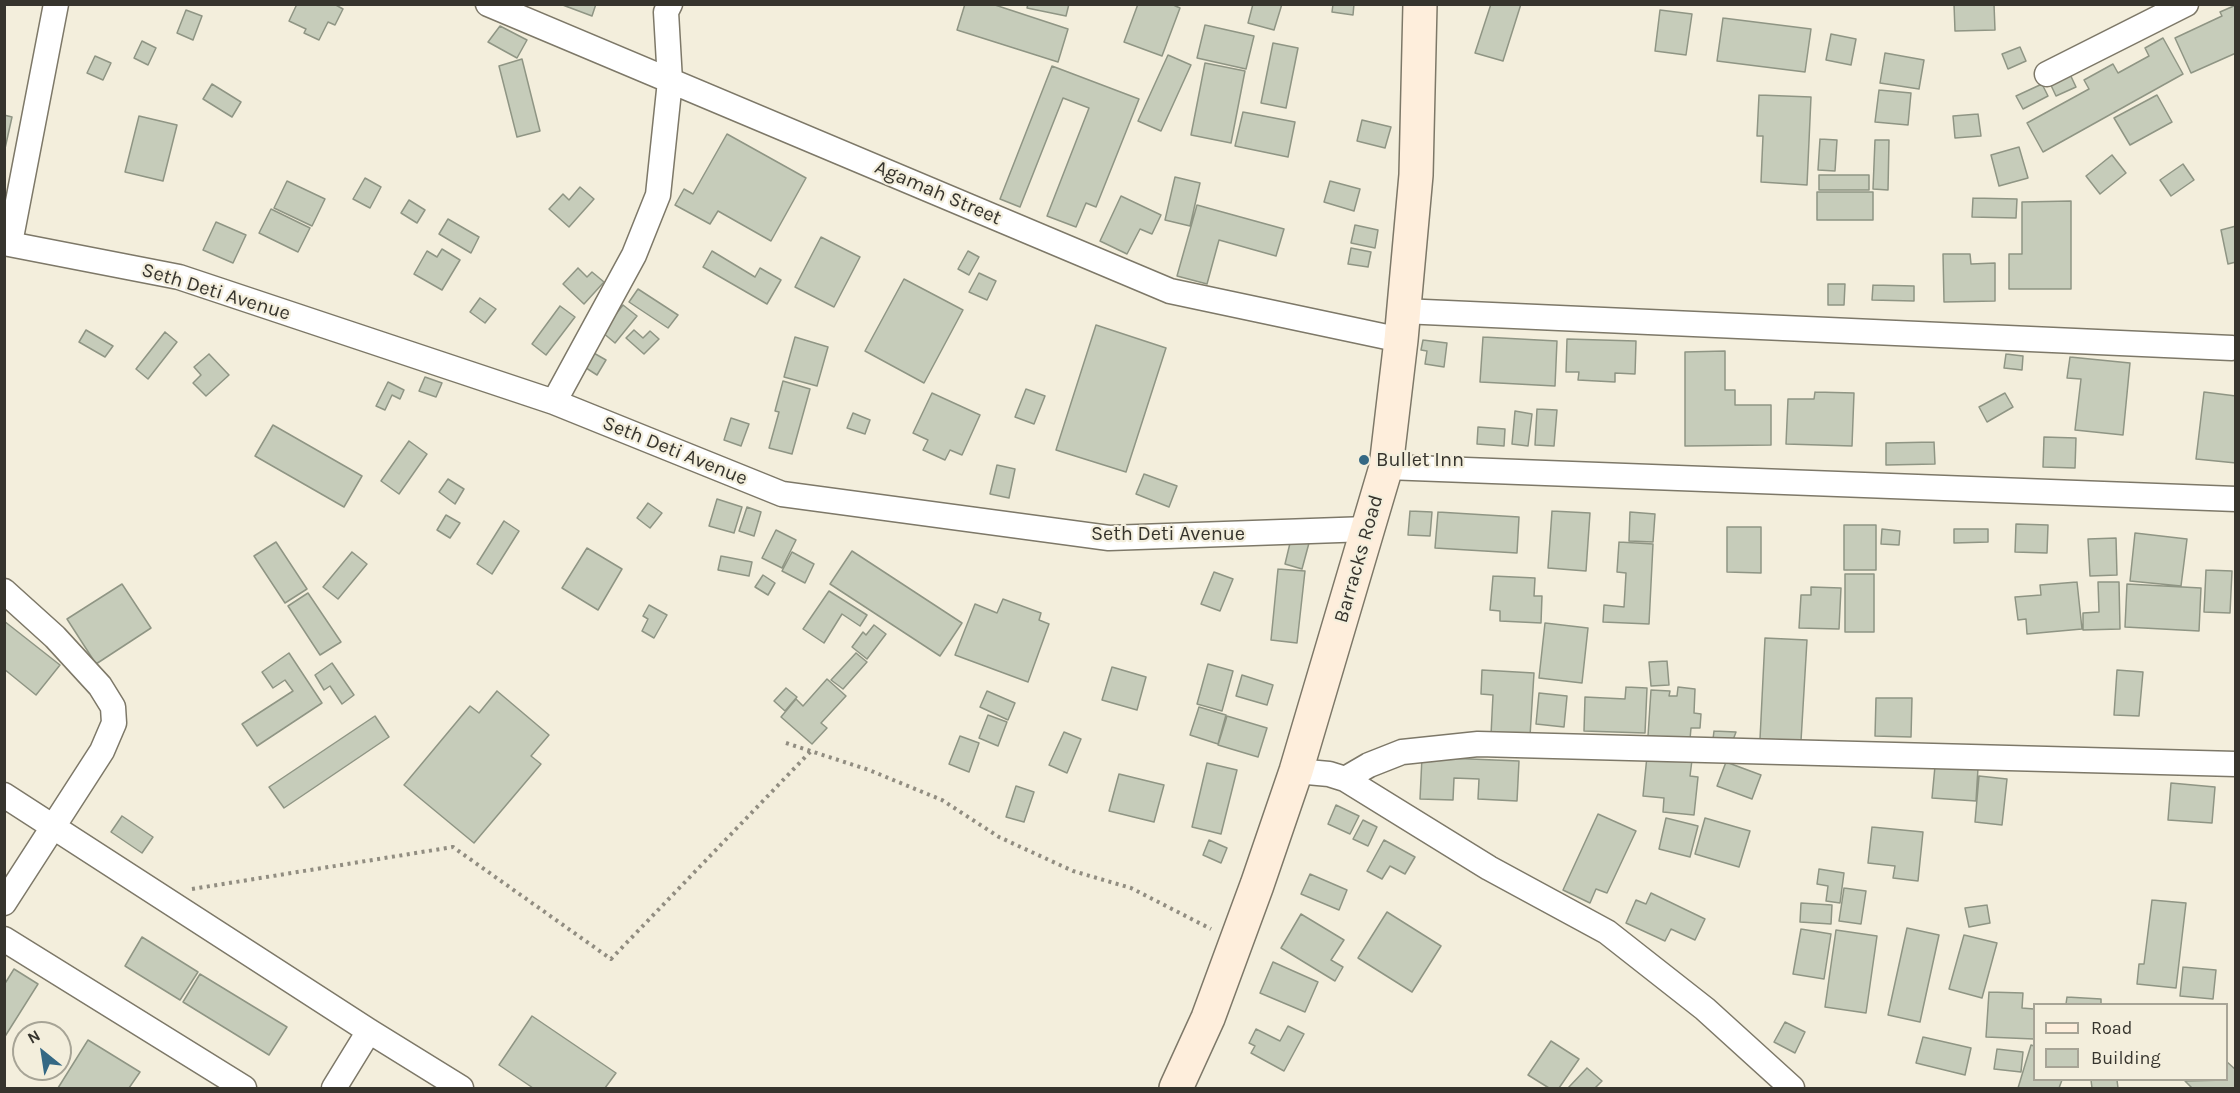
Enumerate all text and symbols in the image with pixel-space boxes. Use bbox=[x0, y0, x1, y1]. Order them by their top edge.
street label: Agamah Street bbox=[871, 156, 1005, 230]
street label: Seth Deti Avenue bbox=[139, 258, 293, 326]
street label: Seth Deti Avenue bbox=[599, 411, 751, 491]
place label: Bullet Inn bbox=[1376, 448, 1464, 472]
marker: Bullet Inn bbox=[1357, 453, 1371, 467]
street label: Barracks Road bbox=[1329, 492, 1389, 626]
street label: Seth Deti Avenue bbox=[1091, 522, 1245, 546]
legend bbox=[2033, 1003, 2228, 1081]
text: Road bbox=[2091, 1017, 2132, 1039]
north arrow bbox=[12, 1021, 72, 1081]
text: N bbox=[24, 1026, 43, 1048]
text: Building bbox=[2091, 1047, 2161, 1069]

